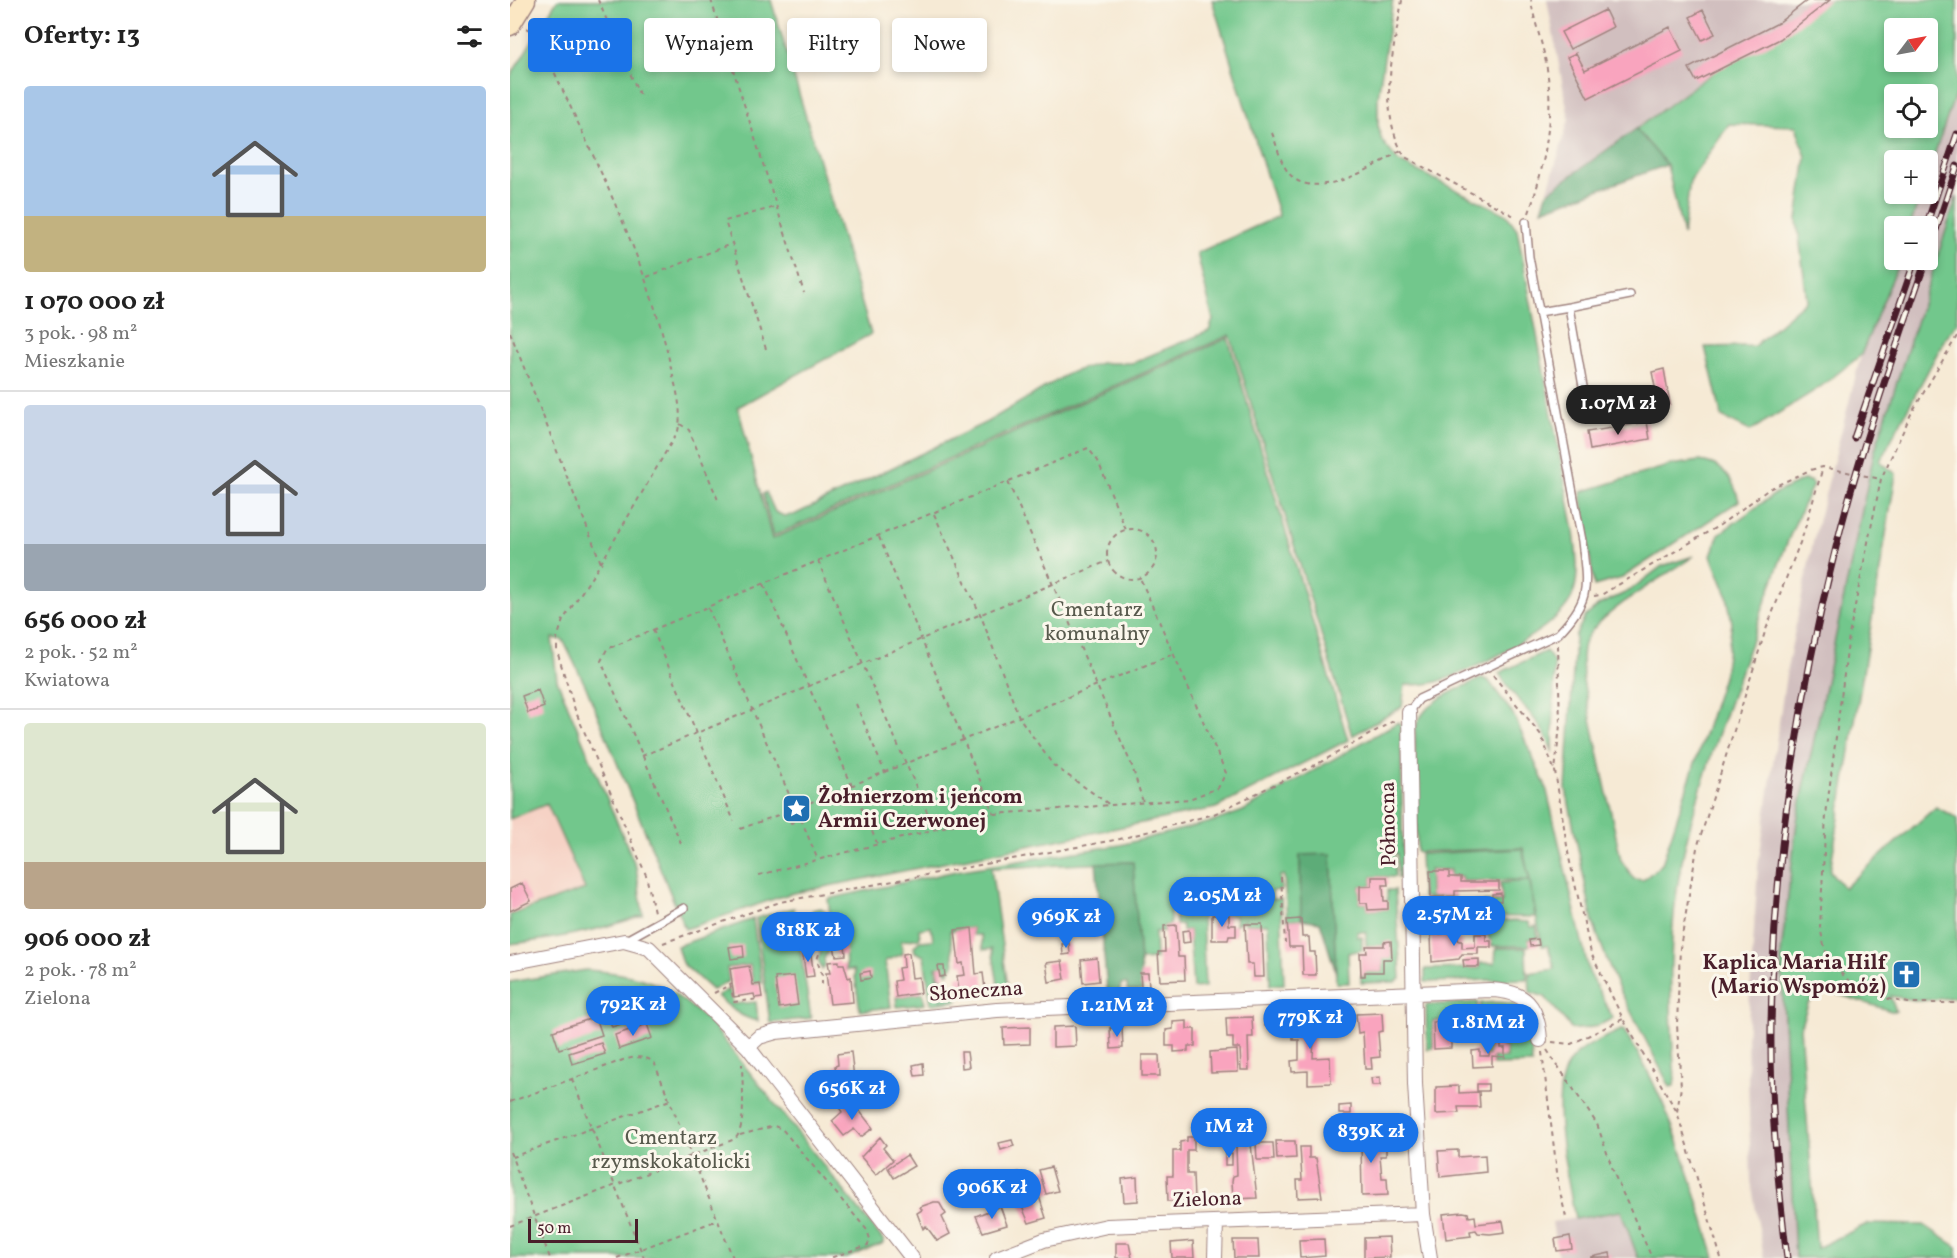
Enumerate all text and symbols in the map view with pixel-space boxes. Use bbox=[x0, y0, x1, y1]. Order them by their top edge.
text: Oferty: 13 bbox=[24, 18, 140, 54]
chip: Kupno bbox=[528, 18, 632, 72]
chip: Wynajem bbox=[644, 18, 775, 72]
chip: Filtry bbox=[787, 18, 880, 72]
chip: Nowe bbox=[892, 18, 987, 72]
north arrow bbox=[1884, 18, 1938, 72]
map controls bbox=[1884, 18, 1938, 270]
icon: filters bbox=[453, 20, 486, 53]
button: locate bbox=[1884, 84, 1938, 138]
icon: home bbox=[201, 125, 309, 233]
button: + bbox=[1884, 150, 1938, 204]
button: − bbox=[1884, 216, 1938, 270]
text: 1 070 000 zł bbox=[24, 284, 164, 320]
text: 3 pok. · 98 m² bbox=[24, 320, 137, 348]
text: Mieszkanie bbox=[24, 348, 125, 376]
pin: 1.07M zł bbox=[1556, 385, 1680, 436]
text: 1.07M zł bbox=[1580, 390, 1656, 418]
icon: home bbox=[201, 444, 309, 552]
park label: Cmentarz komunalny bbox=[1044, 596, 1150, 649]
text: 656 000 zł bbox=[24, 603, 146, 639]
text: 2 pok. · 52 m² bbox=[24, 639, 138, 667]
text: Kwiatowa bbox=[24, 667, 110, 695]
icon: home bbox=[201, 762, 309, 870]
street label: Północna bbox=[1374, 781, 1404, 867]
place label: Żołnierzom i jeńcom Armii Czerwonej bbox=[818, 783, 1023, 836]
place icon: Żołnierzom i jeńcom Armii Czerwonej bbox=[781, 793, 813, 825]
pin: 2.05M zł bbox=[1160, 877, 1284, 928]
text: 2.05M zł bbox=[1183, 882, 1261, 910]
pin: 2.57M zł bbox=[1392, 896, 1516, 947]
pin: 969K zł bbox=[1011, 898, 1121, 949]
text: 2.57M zł bbox=[1416, 901, 1492, 929]
text: 969K zł bbox=[1032, 903, 1100, 931]
pin: 818K zł bbox=[753, 912, 863, 963]
text: 818K zł bbox=[775, 917, 841, 945]
text: 906 000 zł bbox=[24, 921, 150, 957]
place label: Kaplica Maria Hilf (Mario Wspomóż) bbox=[1703, 949, 1888, 1002]
text: 2 pok. · 78 m² bbox=[24, 957, 137, 985]
church icon: Kaplica Maria Hilf (Mario Wspomóż) bbox=[1891, 959, 1923, 991]
street label: Słoneczna bbox=[928, 974, 1024, 1010]
text: Zielona bbox=[24, 985, 91, 1013]
pin: 792K zł bbox=[578, 986, 688, 1037]
pin: 1.21M zł bbox=[1055, 987, 1179, 1038]
text: 792K zł bbox=[600, 991, 666, 1019]
text: 1.21M zł bbox=[1081, 992, 1153, 1020]
pin: 779K zł bbox=[1255, 999, 1365, 1050]
text: 779K zł bbox=[1277, 1004, 1343, 1032]
pin: 1.81M zł bbox=[1426, 1004, 1550, 1055]
text: 1.81M zł bbox=[1452, 1009, 1524, 1037]
pin: 656K zł bbox=[797, 1070, 907, 1121]
text: 656K zł bbox=[818, 1075, 886, 1103]
pin: 1M zł bbox=[1187, 1108, 1271, 1159]
text: 1M zł bbox=[1205, 1113, 1253, 1141]
pin: 839K zł bbox=[1316, 1113, 1426, 1164]
text: 839K zł bbox=[1337, 1118, 1405, 1146]
park label: Cmentarz rzymskokatolicki bbox=[591, 1124, 751, 1177]
pin: 906K zł bbox=[937, 1169, 1047, 1220]
text: 906K zł bbox=[957, 1174, 1027, 1202]
street label: Zielona bbox=[1172, 1184, 1242, 1216]
scale bar bbox=[528, 1216, 638, 1244]
text: 50 m bbox=[537, 1218, 571, 1240]

